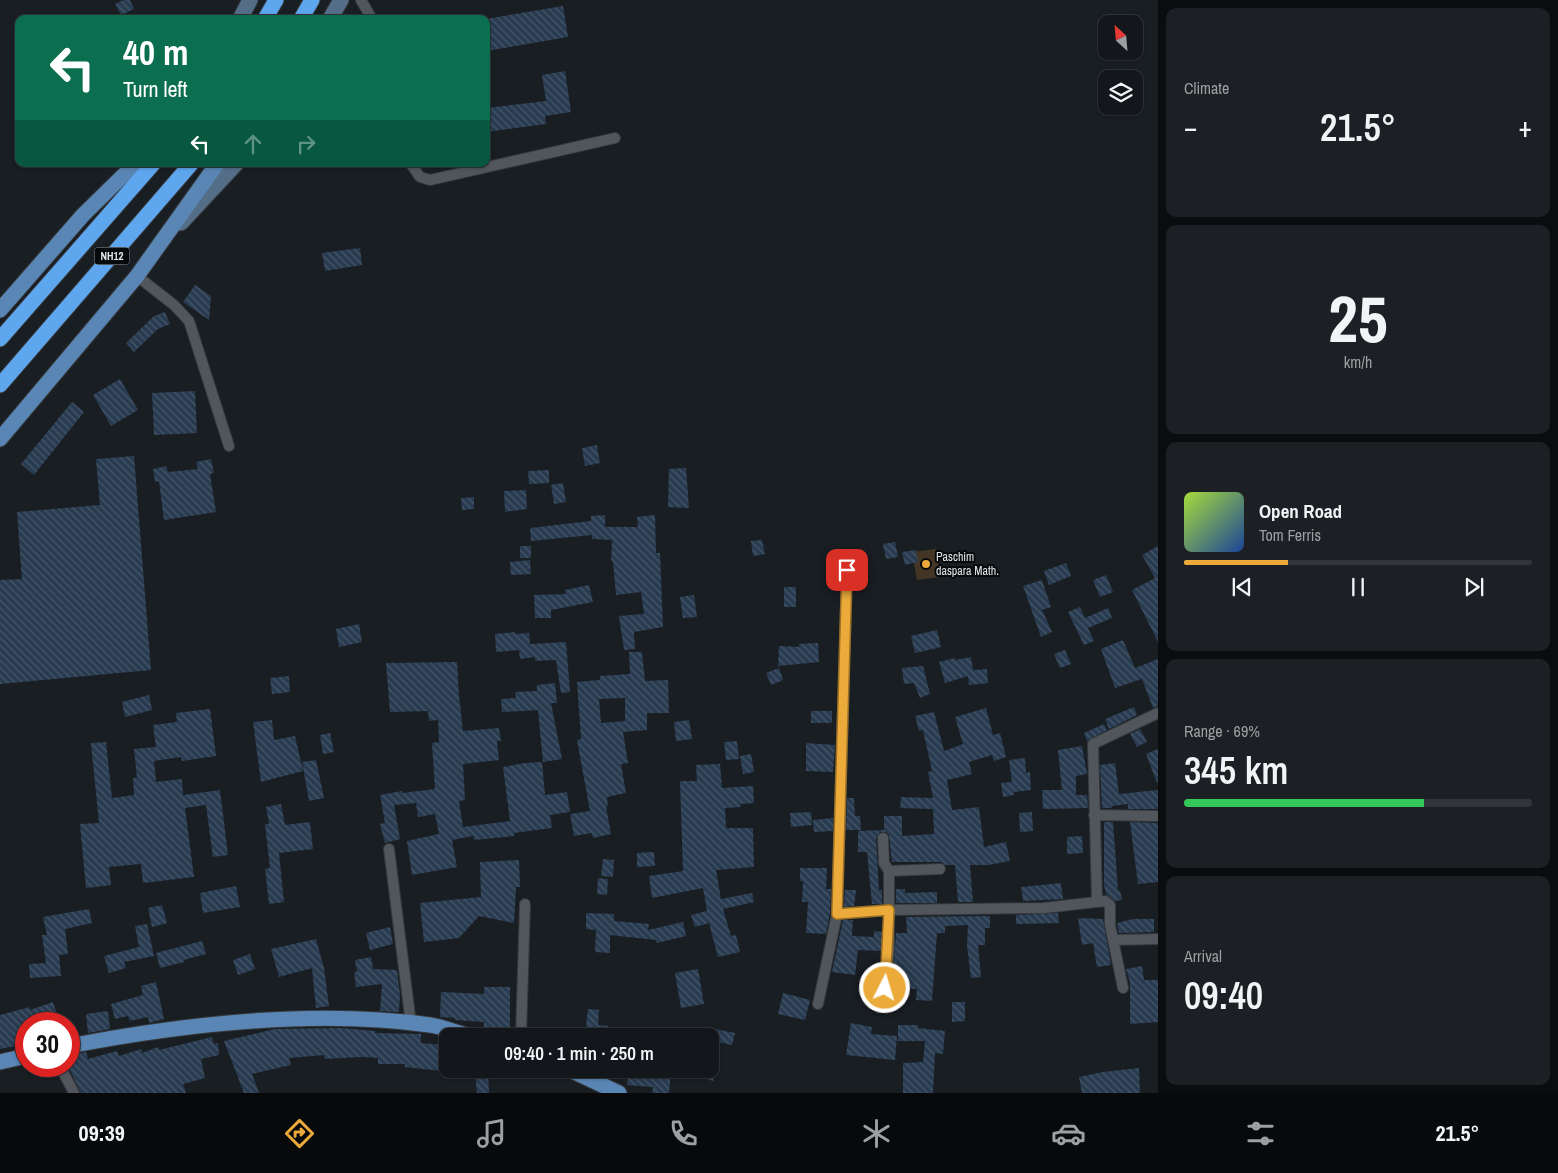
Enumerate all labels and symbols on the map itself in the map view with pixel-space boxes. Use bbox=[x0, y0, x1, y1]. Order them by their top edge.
north arrow bbox=[1098, 15, 1142, 60]
road number: NH12 bbox=[94, 248, 130, 264]
pin bbox=[826, 549, 868, 591]
place label: Paschim daspara Math. bbox=[936, 549, 999, 579]
marker: Paschim daspara Math. bbox=[920, 558, 932, 570]
position arrow bbox=[858, 961, 910, 1013]
speed limit sign: 30 bbox=[15, 1012, 80, 1077]

